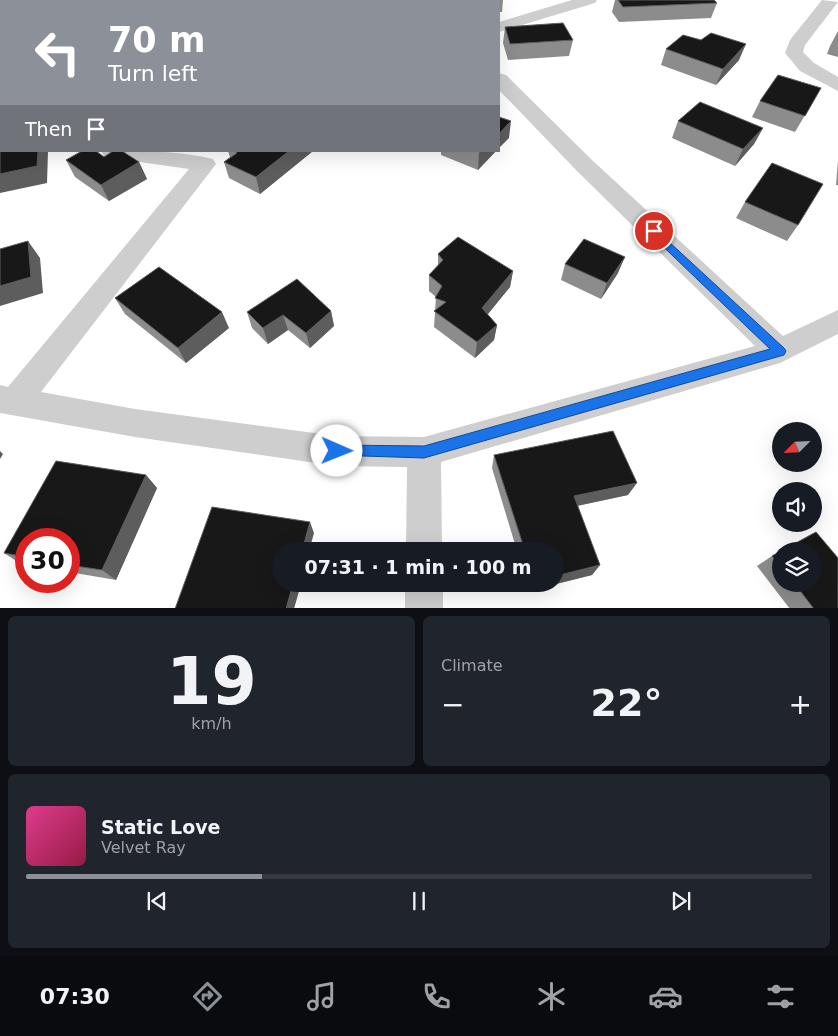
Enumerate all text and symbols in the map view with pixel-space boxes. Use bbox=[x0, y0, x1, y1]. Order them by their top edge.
icon: left bbox=[25, 20, 90, 85]
text: 70 m bbox=[108, 20, 205, 60]
text: Turn left bbox=[108, 61, 197, 86]
icon: arrive bbox=[82, 115, 110, 143]
text: Then bbox=[25, 118, 72, 140]
pin bbox=[633, 210, 675, 252]
icon: arrive bbox=[640, 217, 668, 245]
north arrow bbox=[772, 422, 822, 472]
map controls bbox=[772, 422, 822, 592]
position arrow bbox=[310, 424, 362, 476]
button: sound bbox=[772, 482, 822, 532]
speed limit sign: 30 bbox=[15, 528, 80, 593]
button: layers bbox=[772, 542, 822, 592]
text: 07:31 · 1 min · 100 m bbox=[304, 556, 532, 578]
text: 19 bbox=[166, 644, 257, 719]
text: Climate bbox=[441, 656, 503, 675]
text: 22° bbox=[591, 681, 662, 725]
text: − bbox=[441, 688, 464, 721]
text: + bbox=[789, 688, 812, 721]
text: km/h bbox=[191, 714, 232, 733]
text: Static Love bbox=[101, 816, 221, 838]
text: Velvet Ray bbox=[101, 838, 186, 857]
icon: previous bbox=[143, 887, 171, 915]
icon: pause bbox=[405, 887, 433, 915]
icon: next bbox=[667, 887, 695, 915]
icon: directions bbox=[190, 979, 225, 1014]
icon: music bbox=[304, 979, 339, 1014]
icon: phone bbox=[419, 979, 454, 1014]
icon: climate bbox=[534, 979, 569, 1014]
icon: car bbox=[648, 979, 683, 1014]
icon: filters bbox=[763, 979, 798, 1014]
text: 07:30 bbox=[40, 984, 110, 1009]

